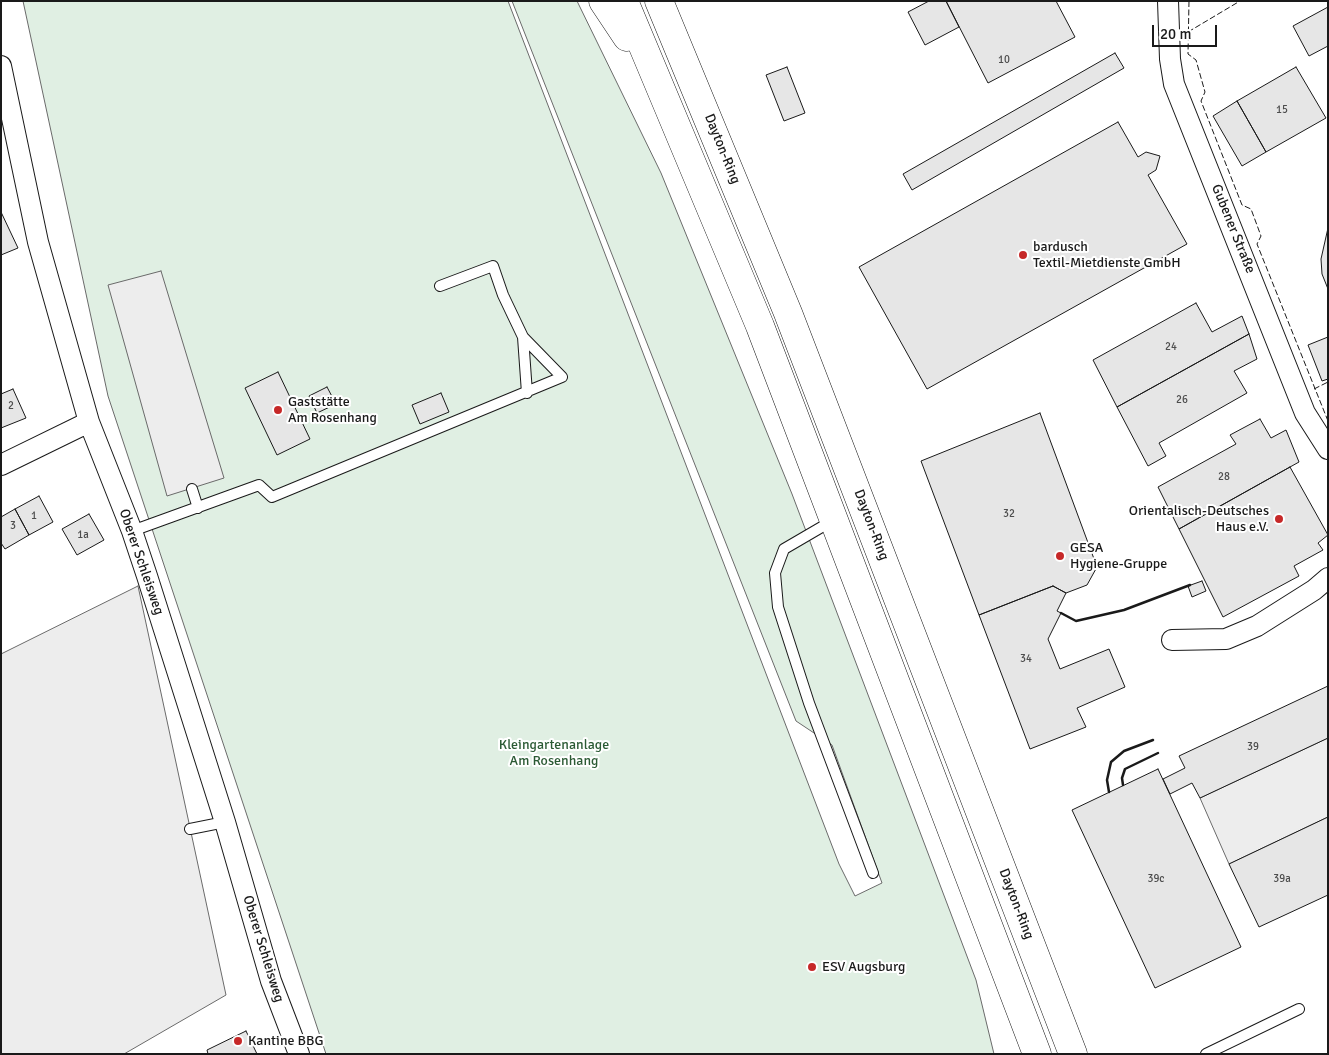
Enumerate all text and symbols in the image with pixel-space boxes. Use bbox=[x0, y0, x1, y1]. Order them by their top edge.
scale bar bbox=[1154, 15, 1219, 47]
text: 20 m bbox=[1160, 25, 1191, 43]
house number: 10 bbox=[998, 53, 1010, 67]
house number: 15 bbox=[1276, 103, 1288, 117]
street label: Dayton-Ring bbox=[700, 111, 744, 187]
street label: Gubener Straße bbox=[1208, 182, 1258, 276]
place label: bardusch Textil-Mietdienste GmbH bbox=[1033, 239, 1181, 272]
marker: bardusch Textil-Mietdienste GmbH bbox=[1017, 249, 1029, 261]
house number: 24 bbox=[1165, 340, 1177, 354]
house number: 26 bbox=[1176, 393, 1188, 407]
place label: Gaststätte Am Rosenhang bbox=[288, 394, 377, 427]
house number: 2 bbox=[8, 399, 14, 413]
marker: Gaststätte Am Rosenhang bbox=[272, 404, 284, 416]
house number: 28 bbox=[1218, 470, 1230, 484]
street label: Dayton-Ring bbox=[850, 487, 892, 563]
place label: Orientalisch-Deutsches Haus e.V. bbox=[1129, 503, 1269, 536]
street label: Oberer Schleisweg bbox=[115, 507, 167, 617]
house number: 32 bbox=[1003, 507, 1015, 521]
house number: 1 bbox=[31, 509, 37, 523]
marker: Orientalisch-Deutsches Haus e.V. bbox=[1273, 513, 1285, 525]
house number: 3 bbox=[10, 519, 16, 533]
house number: 1a bbox=[77, 528, 89, 542]
place label: GESA Hygiene-Gruppe bbox=[1070, 540, 1167, 572]
marker: GESA Hygiene-Gruppe bbox=[1054, 550, 1066, 562]
house number: 34 bbox=[1020, 652, 1032, 666]
park label: Kleingartenanlage Am Rosenhang bbox=[499, 737, 609, 770]
house number: 39 bbox=[1247, 740, 1259, 754]
street label: Dayton-Ring bbox=[995, 866, 1037, 942]
house number: 39c bbox=[1147, 872, 1165, 886]
house number: 39a bbox=[1273, 872, 1291, 886]
street label: Oberer Schleisweg bbox=[239, 893, 287, 1005]
place label: ESV Augsburg bbox=[822, 959, 905, 975]
marker: ESV Augsburg bbox=[806, 961, 818, 973]
place label: Kantine BBG bbox=[248, 1033, 323, 1049]
marker: Kantine BBG bbox=[232, 1035, 244, 1047]

